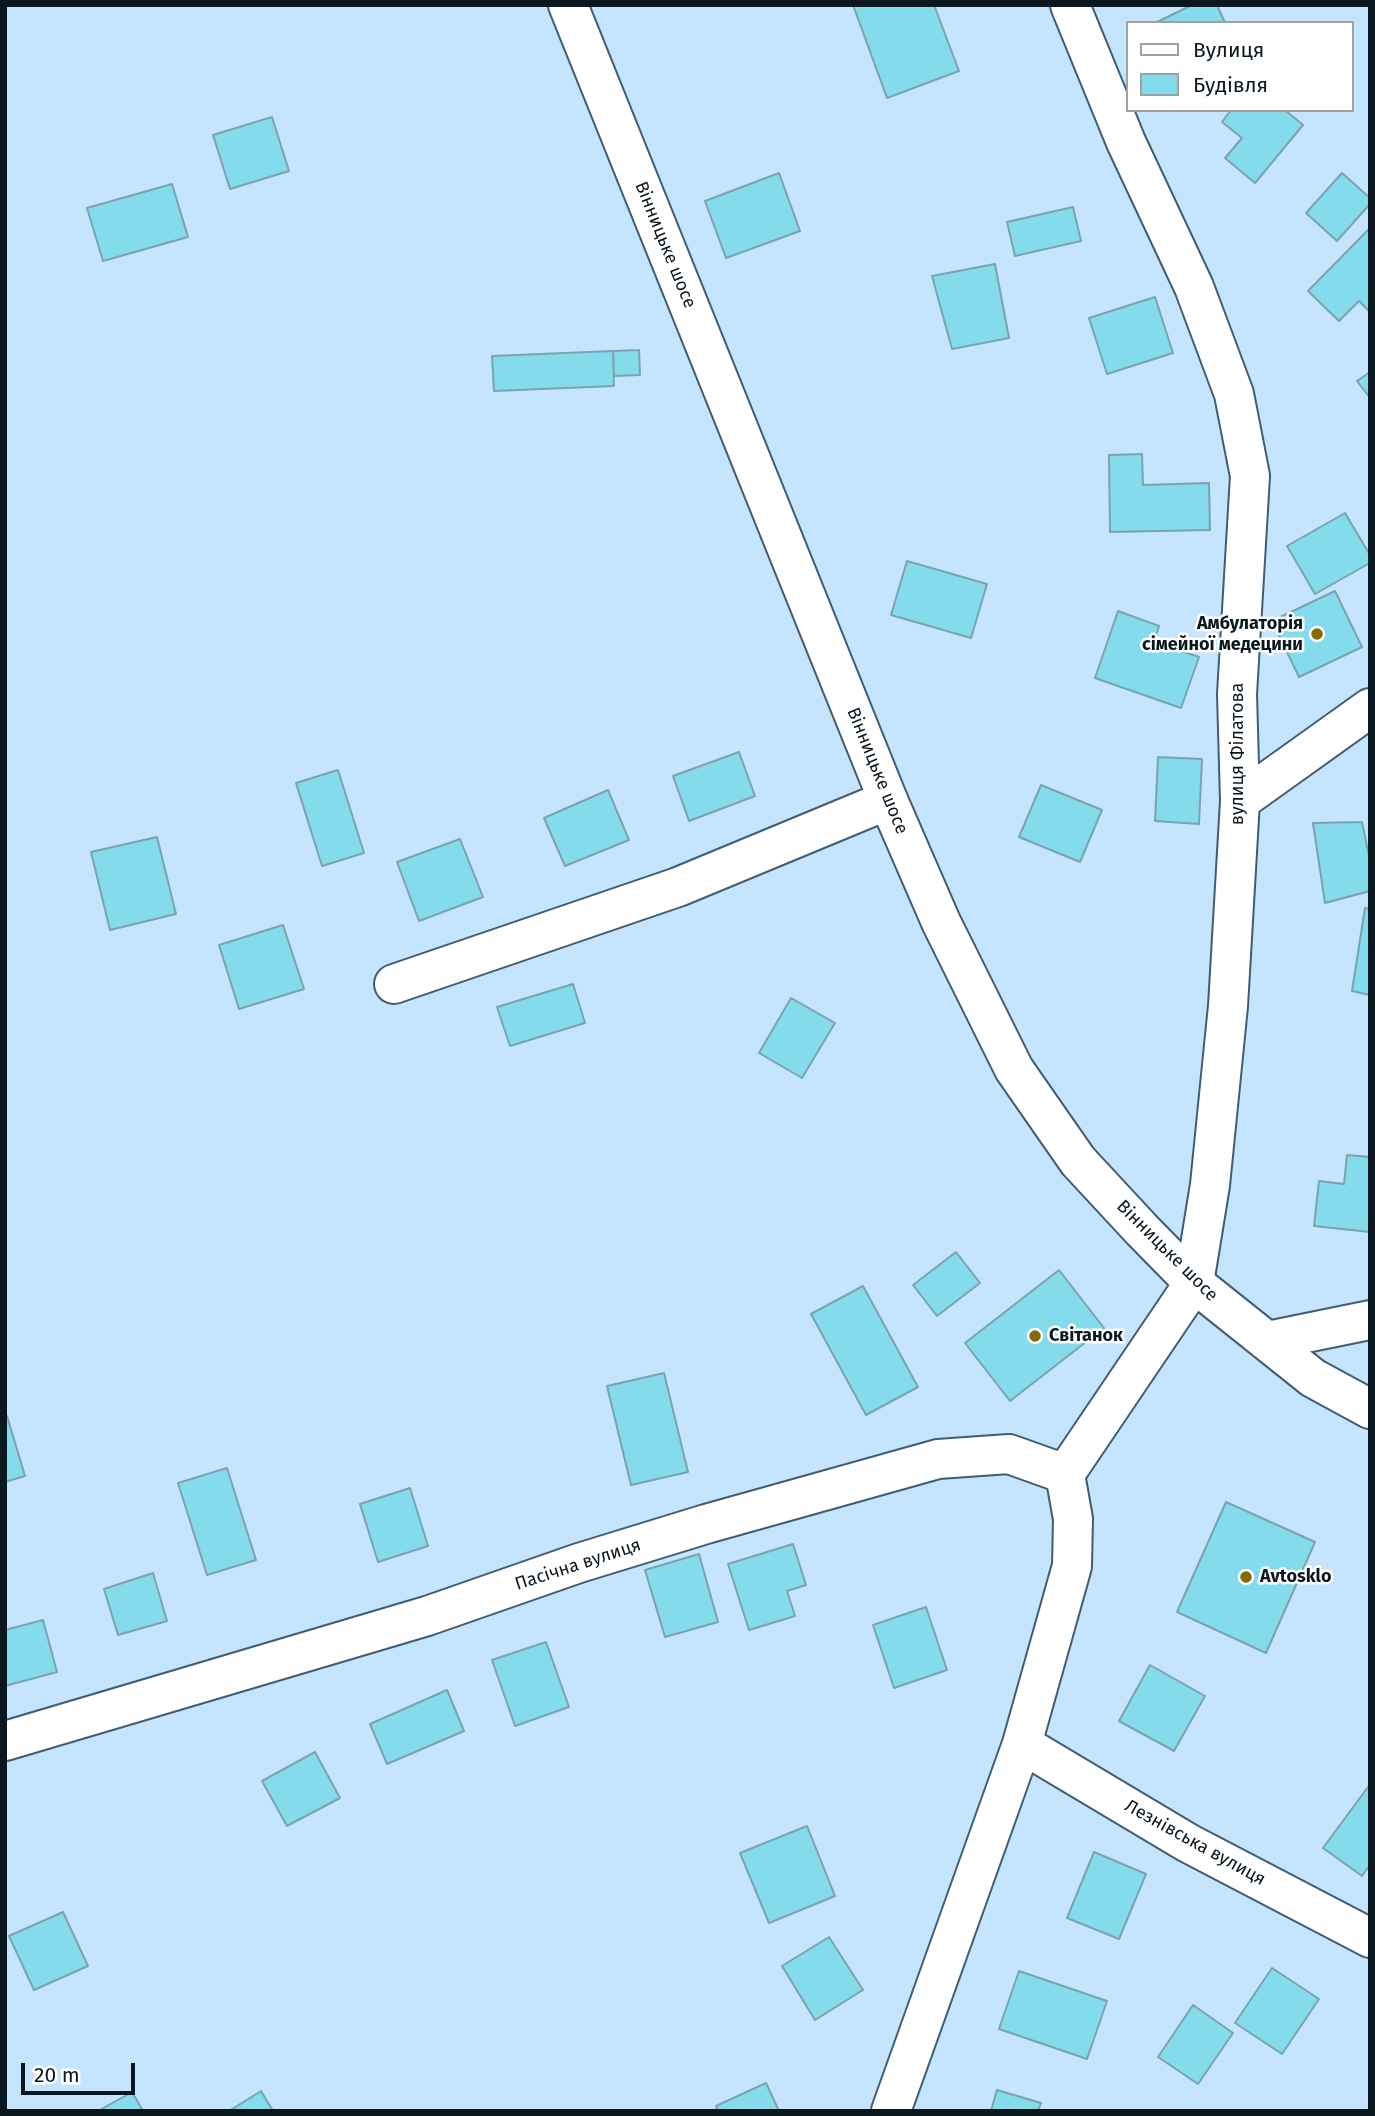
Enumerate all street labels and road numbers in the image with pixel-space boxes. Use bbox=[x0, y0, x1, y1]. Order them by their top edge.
street label: Вінницьке шосе bbox=[630, 179, 700, 311]
street label: вулиця Філатова bbox=[1227, 683, 1249, 825]
street label: Вінницьке шосе bbox=[842, 705, 912, 837]
street label: Вінницьке шосе bbox=[1112, 1196, 1222, 1306]
street label: Пасічна вулиця bbox=[512, 1534, 644, 1596]
street label: Лезнівська вулиця bbox=[1121, 1795, 1269, 1891]

